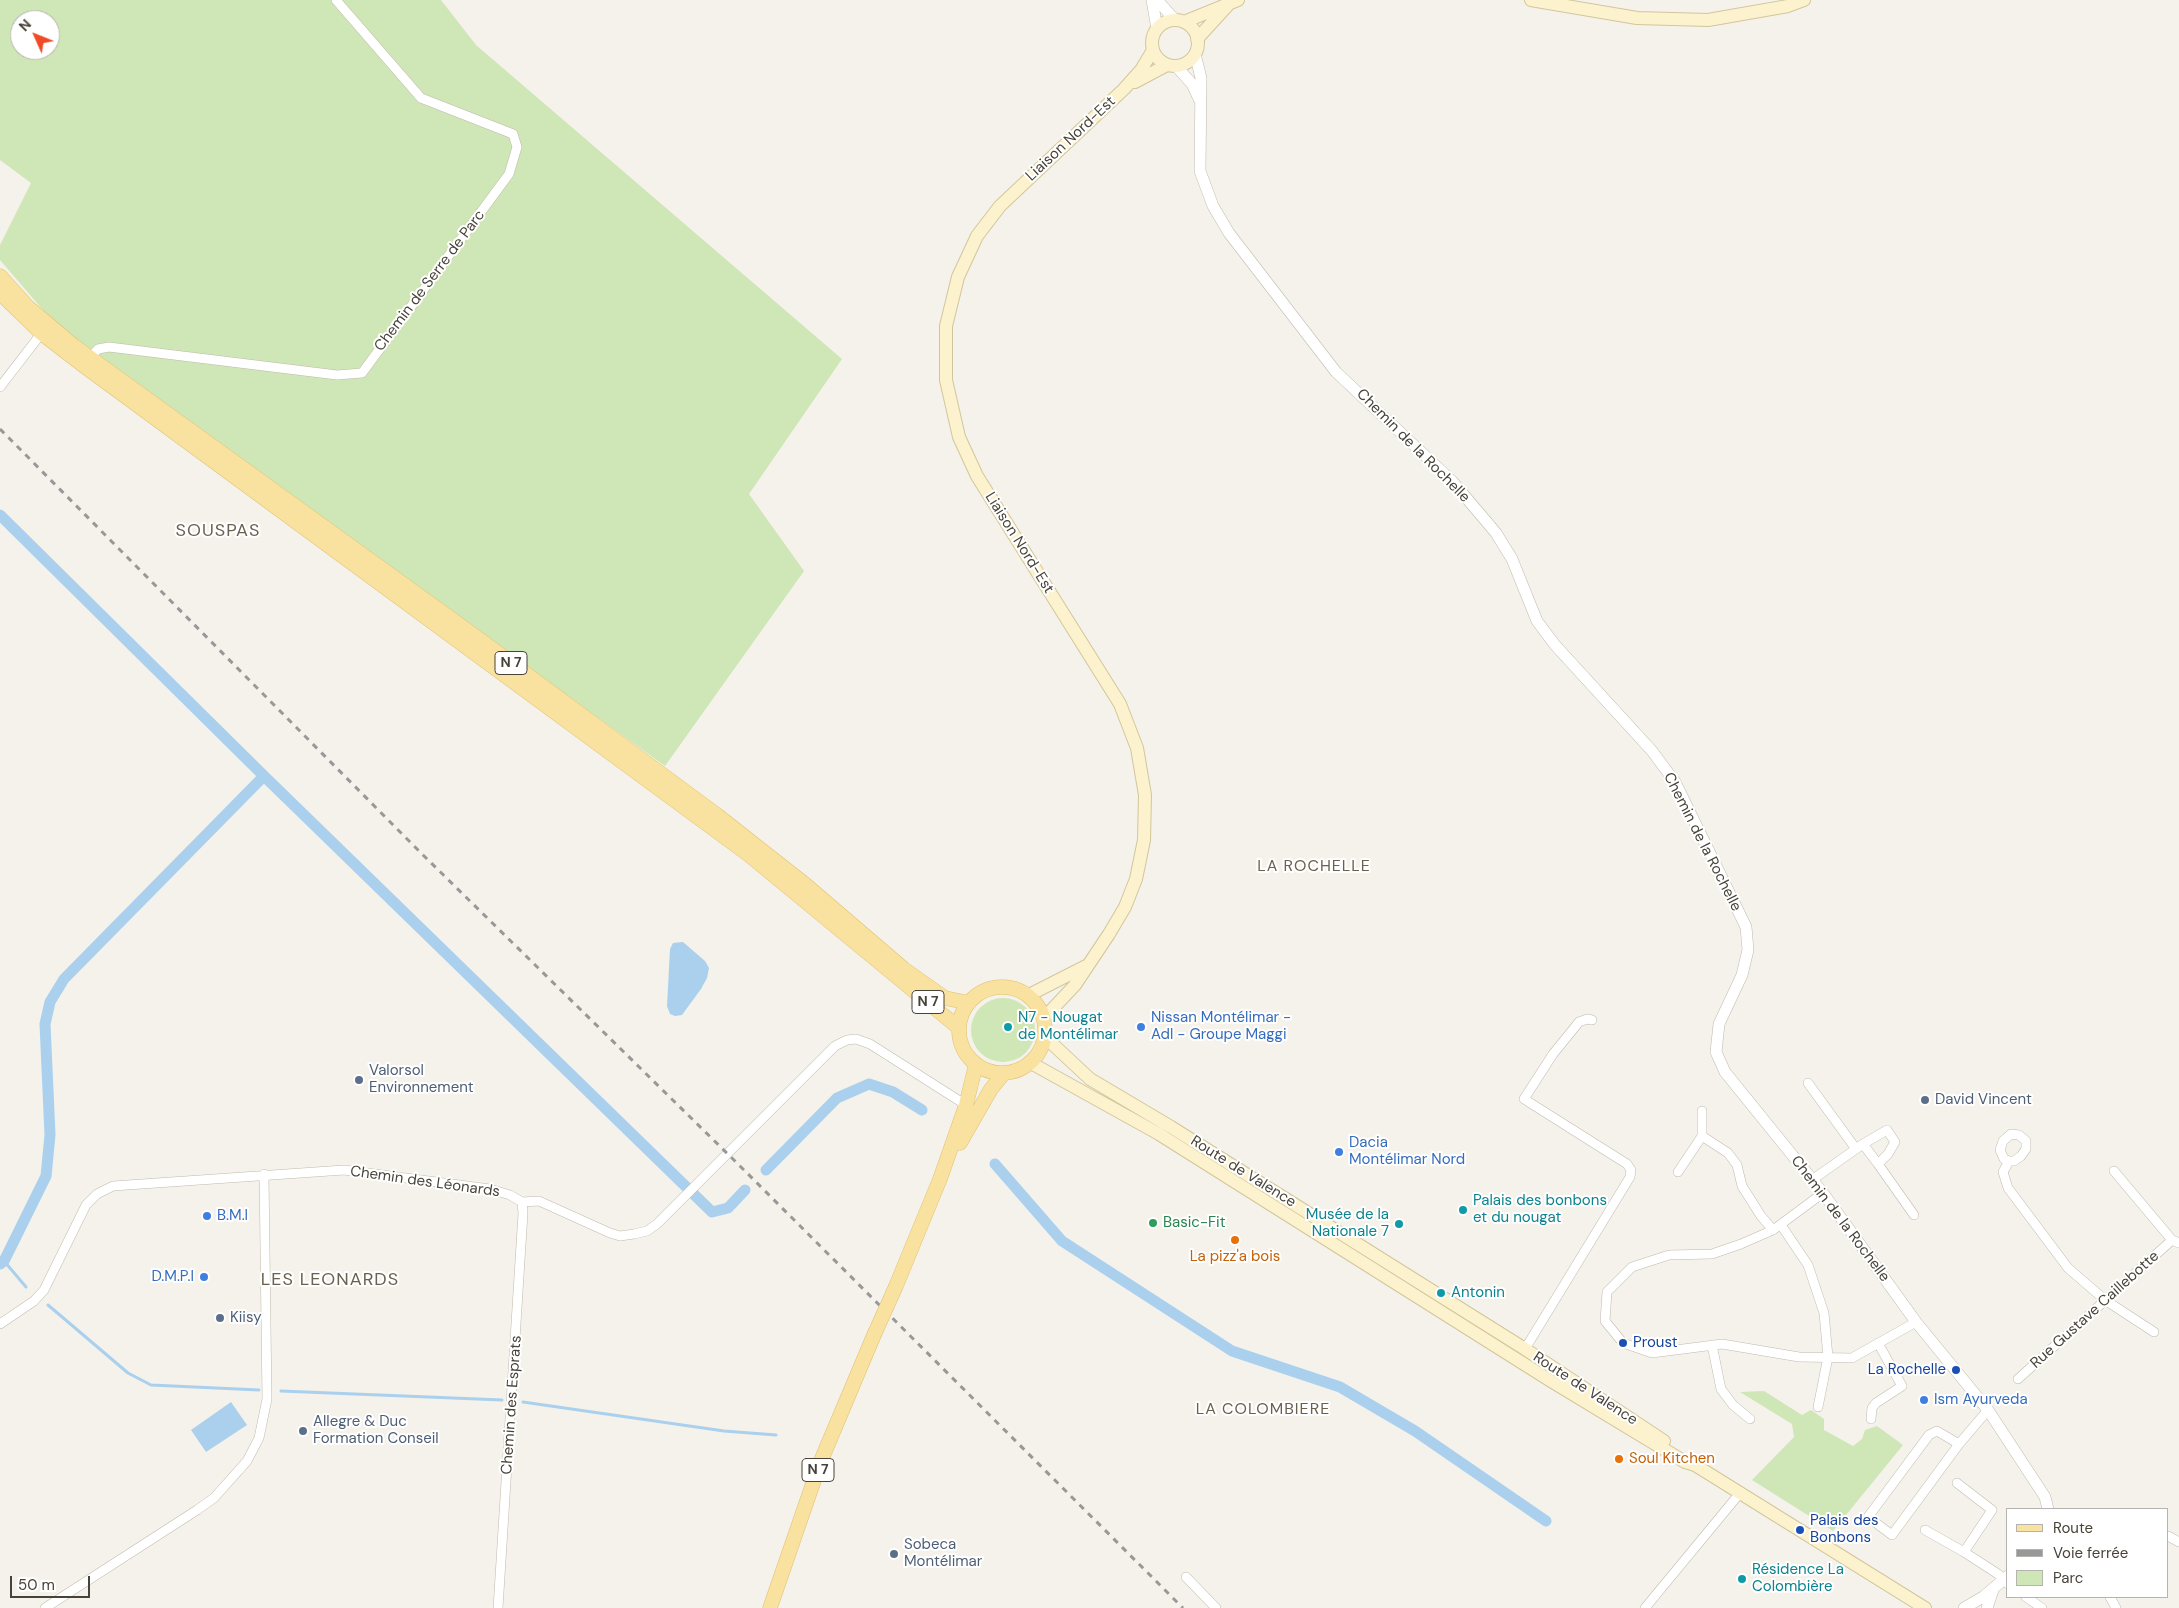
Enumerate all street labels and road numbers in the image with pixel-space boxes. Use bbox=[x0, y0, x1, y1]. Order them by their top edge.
street label: Liaison Nord-Est bbox=[1022, 93, 1120, 185]
street label: Chemin de Serre de Parc bbox=[371, 207, 489, 355]
street label: Chemin de la Rochelle bbox=[1352, 385, 1474, 507]
street label: Liaison Nord-Est bbox=[981, 489, 1057, 597]
road number: N 7 bbox=[495, 651, 527, 674]
street label: Chemin de la Rochelle bbox=[1659, 770, 1745, 914]
road number: N 7 bbox=[912, 990, 944, 1014]
street label: Route de Valence bbox=[1187, 1132, 1299, 1212]
street label: Chemin de la Rochelle bbox=[1787, 1152, 1893, 1286]
street label: Chemin des Léonards bbox=[349, 1163, 501, 1201]
street label: Rue Gustave Caillebotte bbox=[2027, 1248, 2163, 1372]
street label: Chemin des Esprats bbox=[498, 1335, 526, 1475]
street label: Route de Valence bbox=[1529, 1349, 1641, 1429]
road number: N 7 bbox=[802, 1458, 834, 1482]

